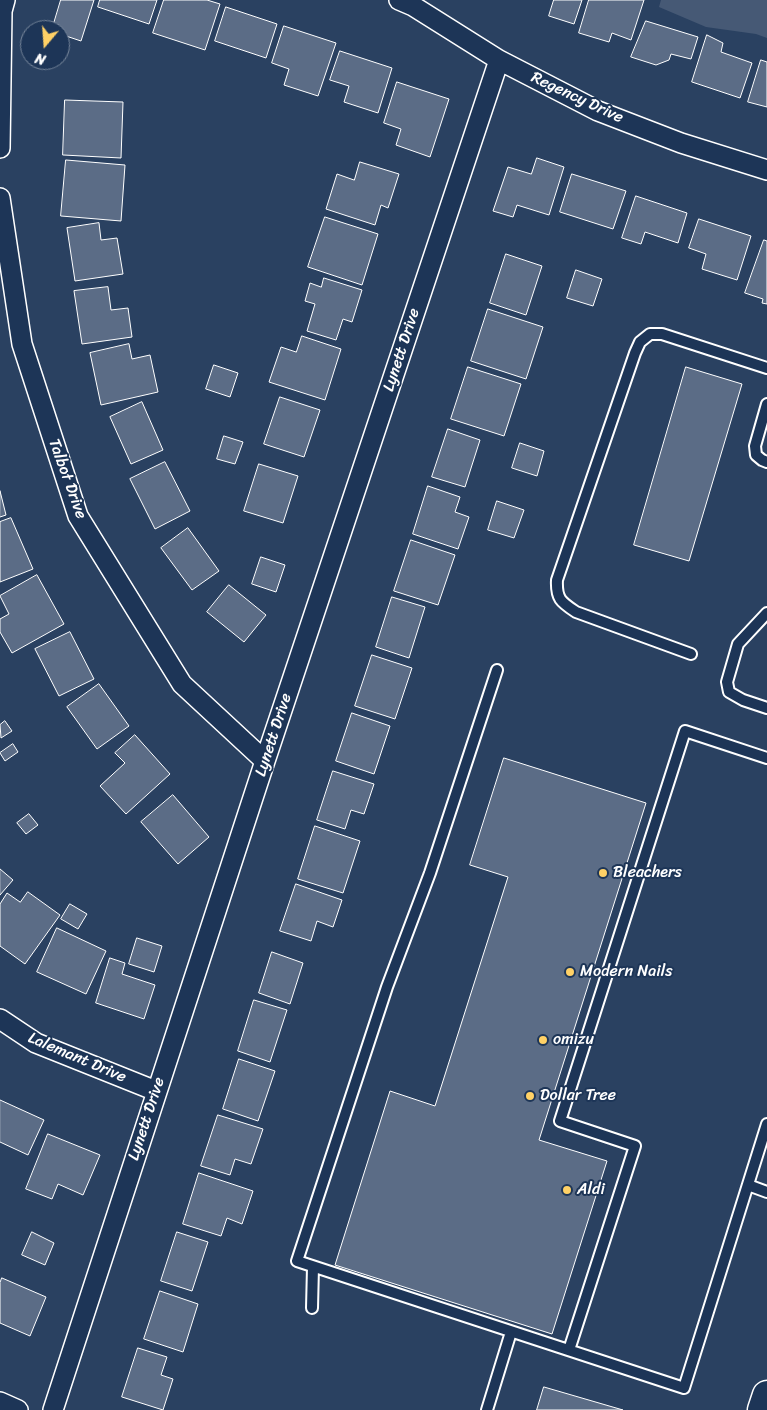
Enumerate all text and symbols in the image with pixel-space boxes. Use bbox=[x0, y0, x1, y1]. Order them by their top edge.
north arrow bbox=[20, 20, 70, 70]
text: N bbox=[32, 45, 49, 72]
street label: Regency Drive bbox=[528, 68, 626, 128]
street label: Lynett Drive bbox=[380, 306, 424, 394]
street label: Talbot Drive bbox=[44, 436, 90, 522]
street label: Lynett Drive bbox=[252, 691, 296, 779]
place label: Bleachers bbox=[613, 863, 682, 883]
marker: Bleachers bbox=[597, 867, 609, 879]
place label: Modern Nails bbox=[580, 962, 673, 982]
marker: Modern Nails bbox=[564, 966, 576, 978]
street label: Lalemant Drive bbox=[25, 1029, 129, 1087]
place label: omizu bbox=[553, 1030, 594, 1050]
marker: omizu bbox=[537, 1034, 549, 1046]
street label: Lynett Drive bbox=[125, 1075, 169, 1163]
place label: Dollar Tree bbox=[540, 1086, 616, 1106]
marker: Dollar Tree bbox=[524, 1090, 536, 1102]
place label: Aldi bbox=[577, 1180, 605, 1200]
marker: Aldi bbox=[561, 1184, 573, 1196]

